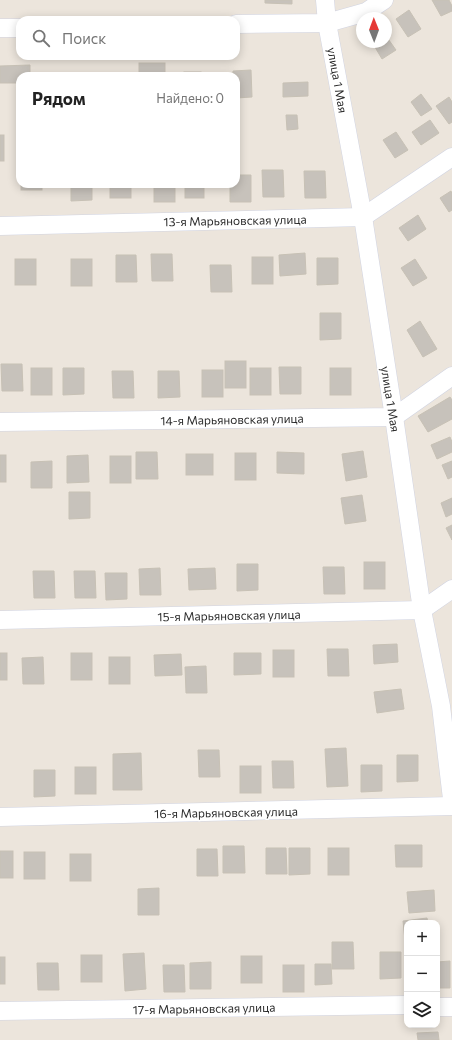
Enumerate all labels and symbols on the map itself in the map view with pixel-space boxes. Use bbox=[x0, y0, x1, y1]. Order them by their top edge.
north arrow bbox=[356, 12, 392, 48]
street label: улица 1 Мая bbox=[325, 46, 351, 114]
street label: 13-я Марьяновская улица bbox=[163, 212, 307, 228]
street label: улица 1 Мая bbox=[379, 365, 403, 433]
street label: 14-я Марьяновская улица bbox=[160, 411, 304, 427]
street label: 15-я Марьяновская улица bbox=[157, 607, 301, 623]
street label: 16-я Марьяновская улица bbox=[154, 804, 298, 820]
street label: 17-я Марьяновская улица bbox=[133, 1000, 275, 1016]

